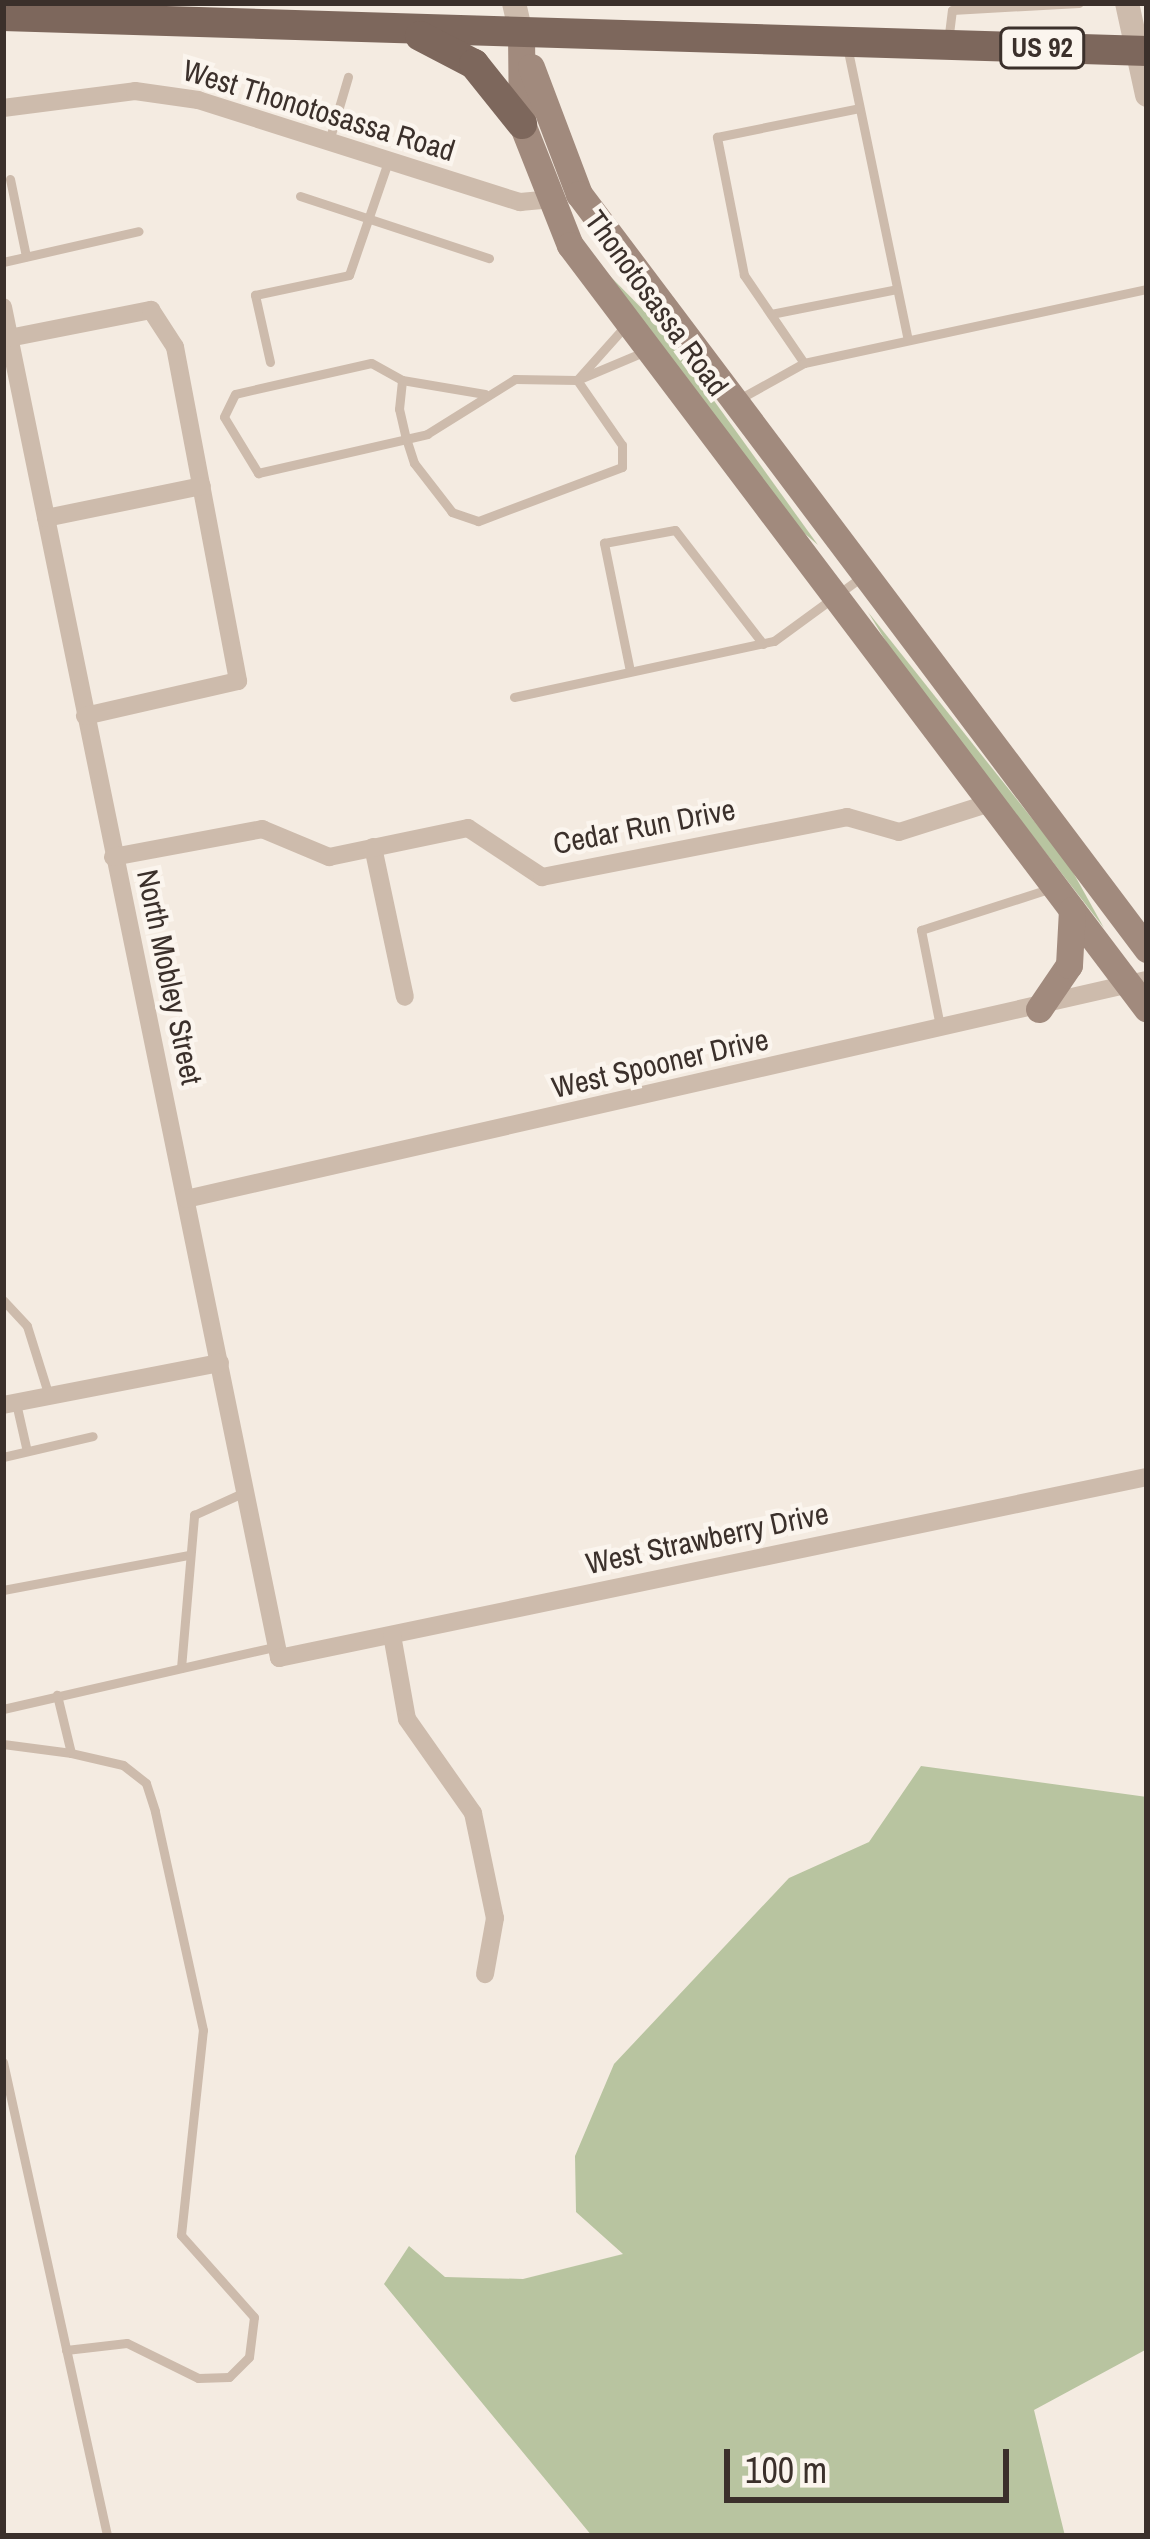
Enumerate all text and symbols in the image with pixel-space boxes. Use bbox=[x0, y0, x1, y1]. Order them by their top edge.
road number: US 92 bbox=[997, 27, 1087, 69]
street label: West Thonotosassa Road bbox=[179, 51, 459, 169]
street label: Thonotosassa Road bbox=[578, 203, 736, 403]
street label: Cedar Run Drive bbox=[550, 791, 738, 861]
street label: North Mobley Street bbox=[130, 866, 210, 1088]
street label: West Spooner Drive bbox=[548, 1021, 772, 1105]
street label: West Strawberry Drive bbox=[582, 1495, 832, 1581]
scale bar bbox=[730, 2425, 1015, 2499]
text: 100 m bbox=[745, 2446, 827, 2494]

